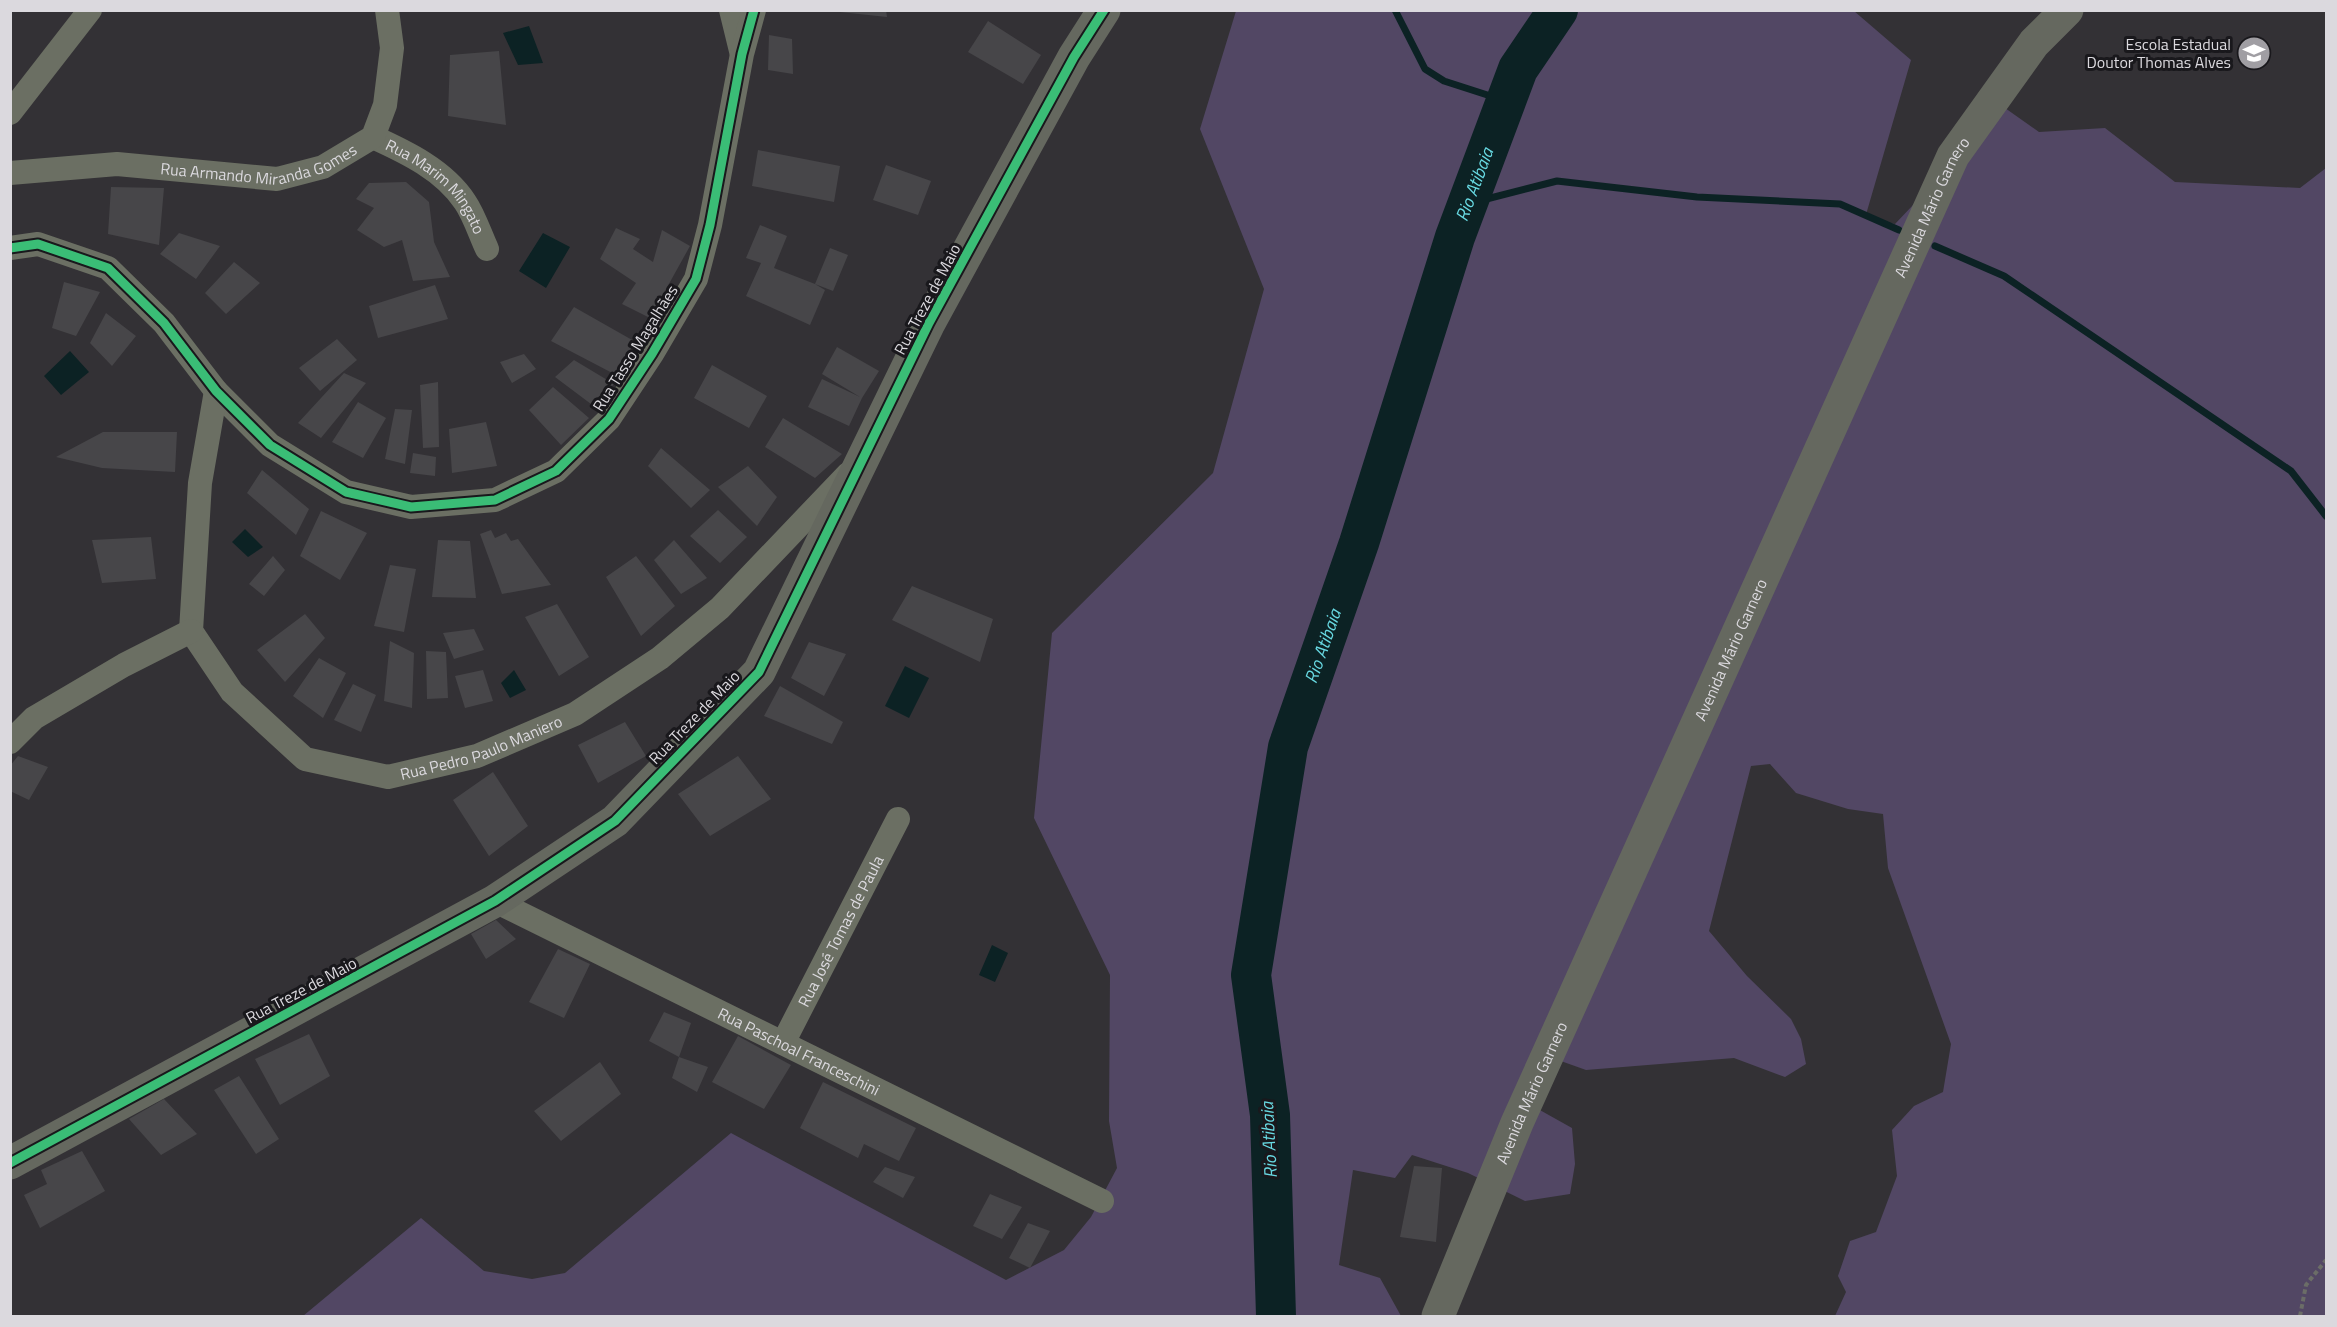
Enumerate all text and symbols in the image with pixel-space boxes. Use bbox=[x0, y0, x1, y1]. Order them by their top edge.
place label: Escola Estadual Doutor Thomas Alves bbox=[2087, 32, 2231, 74]
school or university icon: Escola Estadual Doutor Thomas Alves bbox=[2236, 35, 2272, 71]
street label: Avenida Mário Garnero bbox=[1888, 132, 1975, 281]
street label: Rua Marim Mingato bbox=[382, 133, 491, 237]
street label: Rua Armando Miranda Gomes bbox=[159, 138, 361, 191]
water label: Rio Atibaia bbox=[1448, 143, 1501, 225]
street label: Rua Treze de Maio bbox=[888, 239, 966, 359]
street label: Rua Tasso Magalhães bbox=[586, 280, 684, 416]
street label: Avenida Mário Garnero bbox=[1688, 575, 1773, 724]
water label: Rio Atibaia bbox=[1297, 605, 1348, 687]
street label: Rua Treze de Maio bbox=[643, 665, 745, 769]
street label: Rua Pedro Paulo Maniero bbox=[398, 709, 566, 786]
street label: Rua José Tomas de Paula bbox=[792, 851, 889, 1011]
street label: Rua Treze de Maio bbox=[241, 951, 361, 1029]
street label: Rua Paschoal Franceschini bbox=[714, 1001, 884, 1101]
street label: Avenida Mário Garnero bbox=[1489, 1018, 1573, 1168]
water label: Rio Atibaia bbox=[1253, 1100, 1284, 1179]

